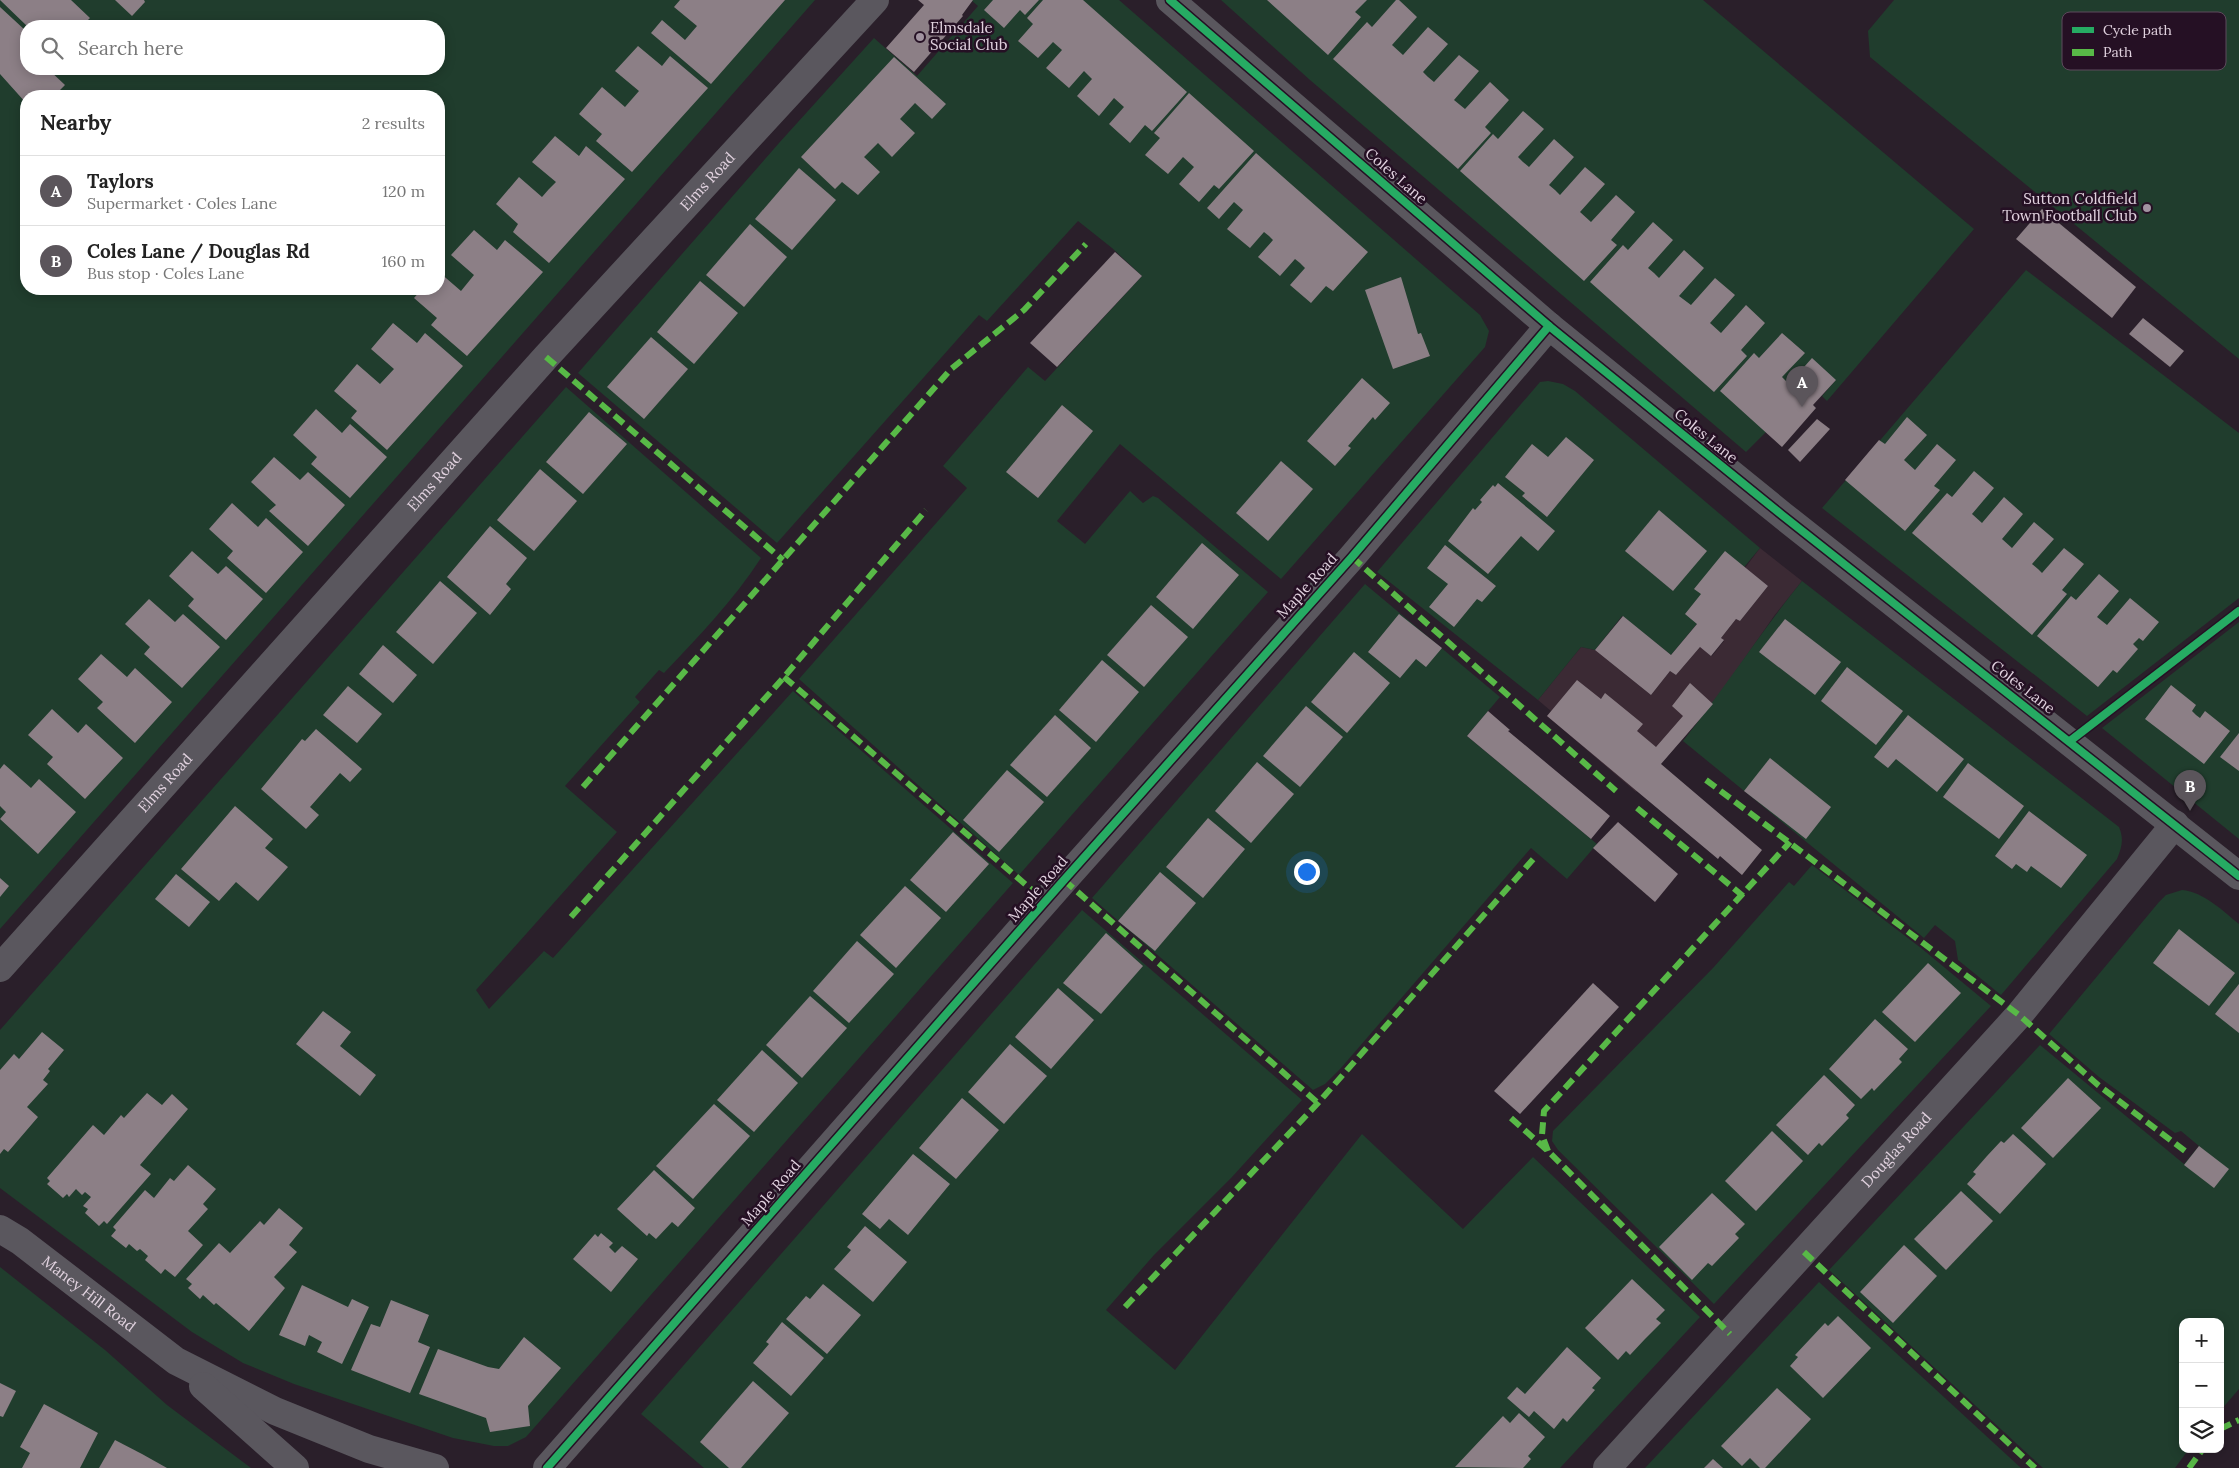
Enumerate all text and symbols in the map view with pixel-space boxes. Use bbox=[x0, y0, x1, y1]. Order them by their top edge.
legend bbox=[2062, 12, 2226, 70]
place label: Elmsdale Social Club bbox=[930, 18, 1008, 54]
search box bbox=[20, 20, 445, 75]
text: Cycle path bbox=[2103, 21, 2172, 39]
marker: Elmsdale Social Club bbox=[914, 31, 926, 43]
icon: search bbox=[38, 34, 66, 62]
text: Search here bbox=[78, 36, 184, 60]
text: Path bbox=[2103, 43, 2132, 61]
text: Nearby bbox=[40, 109, 111, 136]
text: 2 results bbox=[362, 113, 425, 133]
street label: Coles Lane bbox=[1361, 143, 1431, 208]
street label: Elms Road bbox=[676, 148, 739, 214]
text: Taylors bbox=[87, 169, 154, 193]
text: A bbox=[51, 181, 61, 201]
text: 120 m bbox=[382, 181, 425, 201]
place label: Sutton Coldfield Town Football Club bbox=[2002, 189, 2137, 225]
text: Supermarket · Coles Lane bbox=[87, 193, 277, 213]
marker: Sutton Coldfield Town Football Club bbox=[2141, 202, 2153, 214]
text: Coles Lane / Douglas Rd bbox=[87, 239, 310, 263]
text: B bbox=[51, 251, 61, 271]
text: 160 m bbox=[381, 251, 425, 271]
text: Bus stop · Coles Lane bbox=[87, 263, 244, 283]
pin: A bbox=[1786, 366, 1818, 407]
street label: Coles Lane bbox=[1671, 404, 1742, 467]
street label: Elms Road bbox=[403, 448, 465, 515]
street label: Maple Road bbox=[1272, 549, 1341, 622]
street label: Coles Lane bbox=[1987, 656, 2059, 718]
street label: Elms Road bbox=[134, 749, 196, 816]
pin: B bbox=[2174, 770, 2206, 811]
street label: Maple Road bbox=[1004, 852, 1072, 926]
your location bbox=[1294, 859, 1320, 885]
street label: Douglas Road bbox=[1857, 1108, 1935, 1191]
street label: Maple Road bbox=[737, 1156, 805, 1230]
street label: Maney Hill Road bbox=[38, 1251, 140, 1336]
map controls bbox=[2179, 1318, 2224, 1453]
button: + bbox=[2179, 1318, 2224, 1363]
button: − bbox=[2179, 1363, 2224, 1408]
button: layers bbox=[2179, 1408, 2224, 1453]

